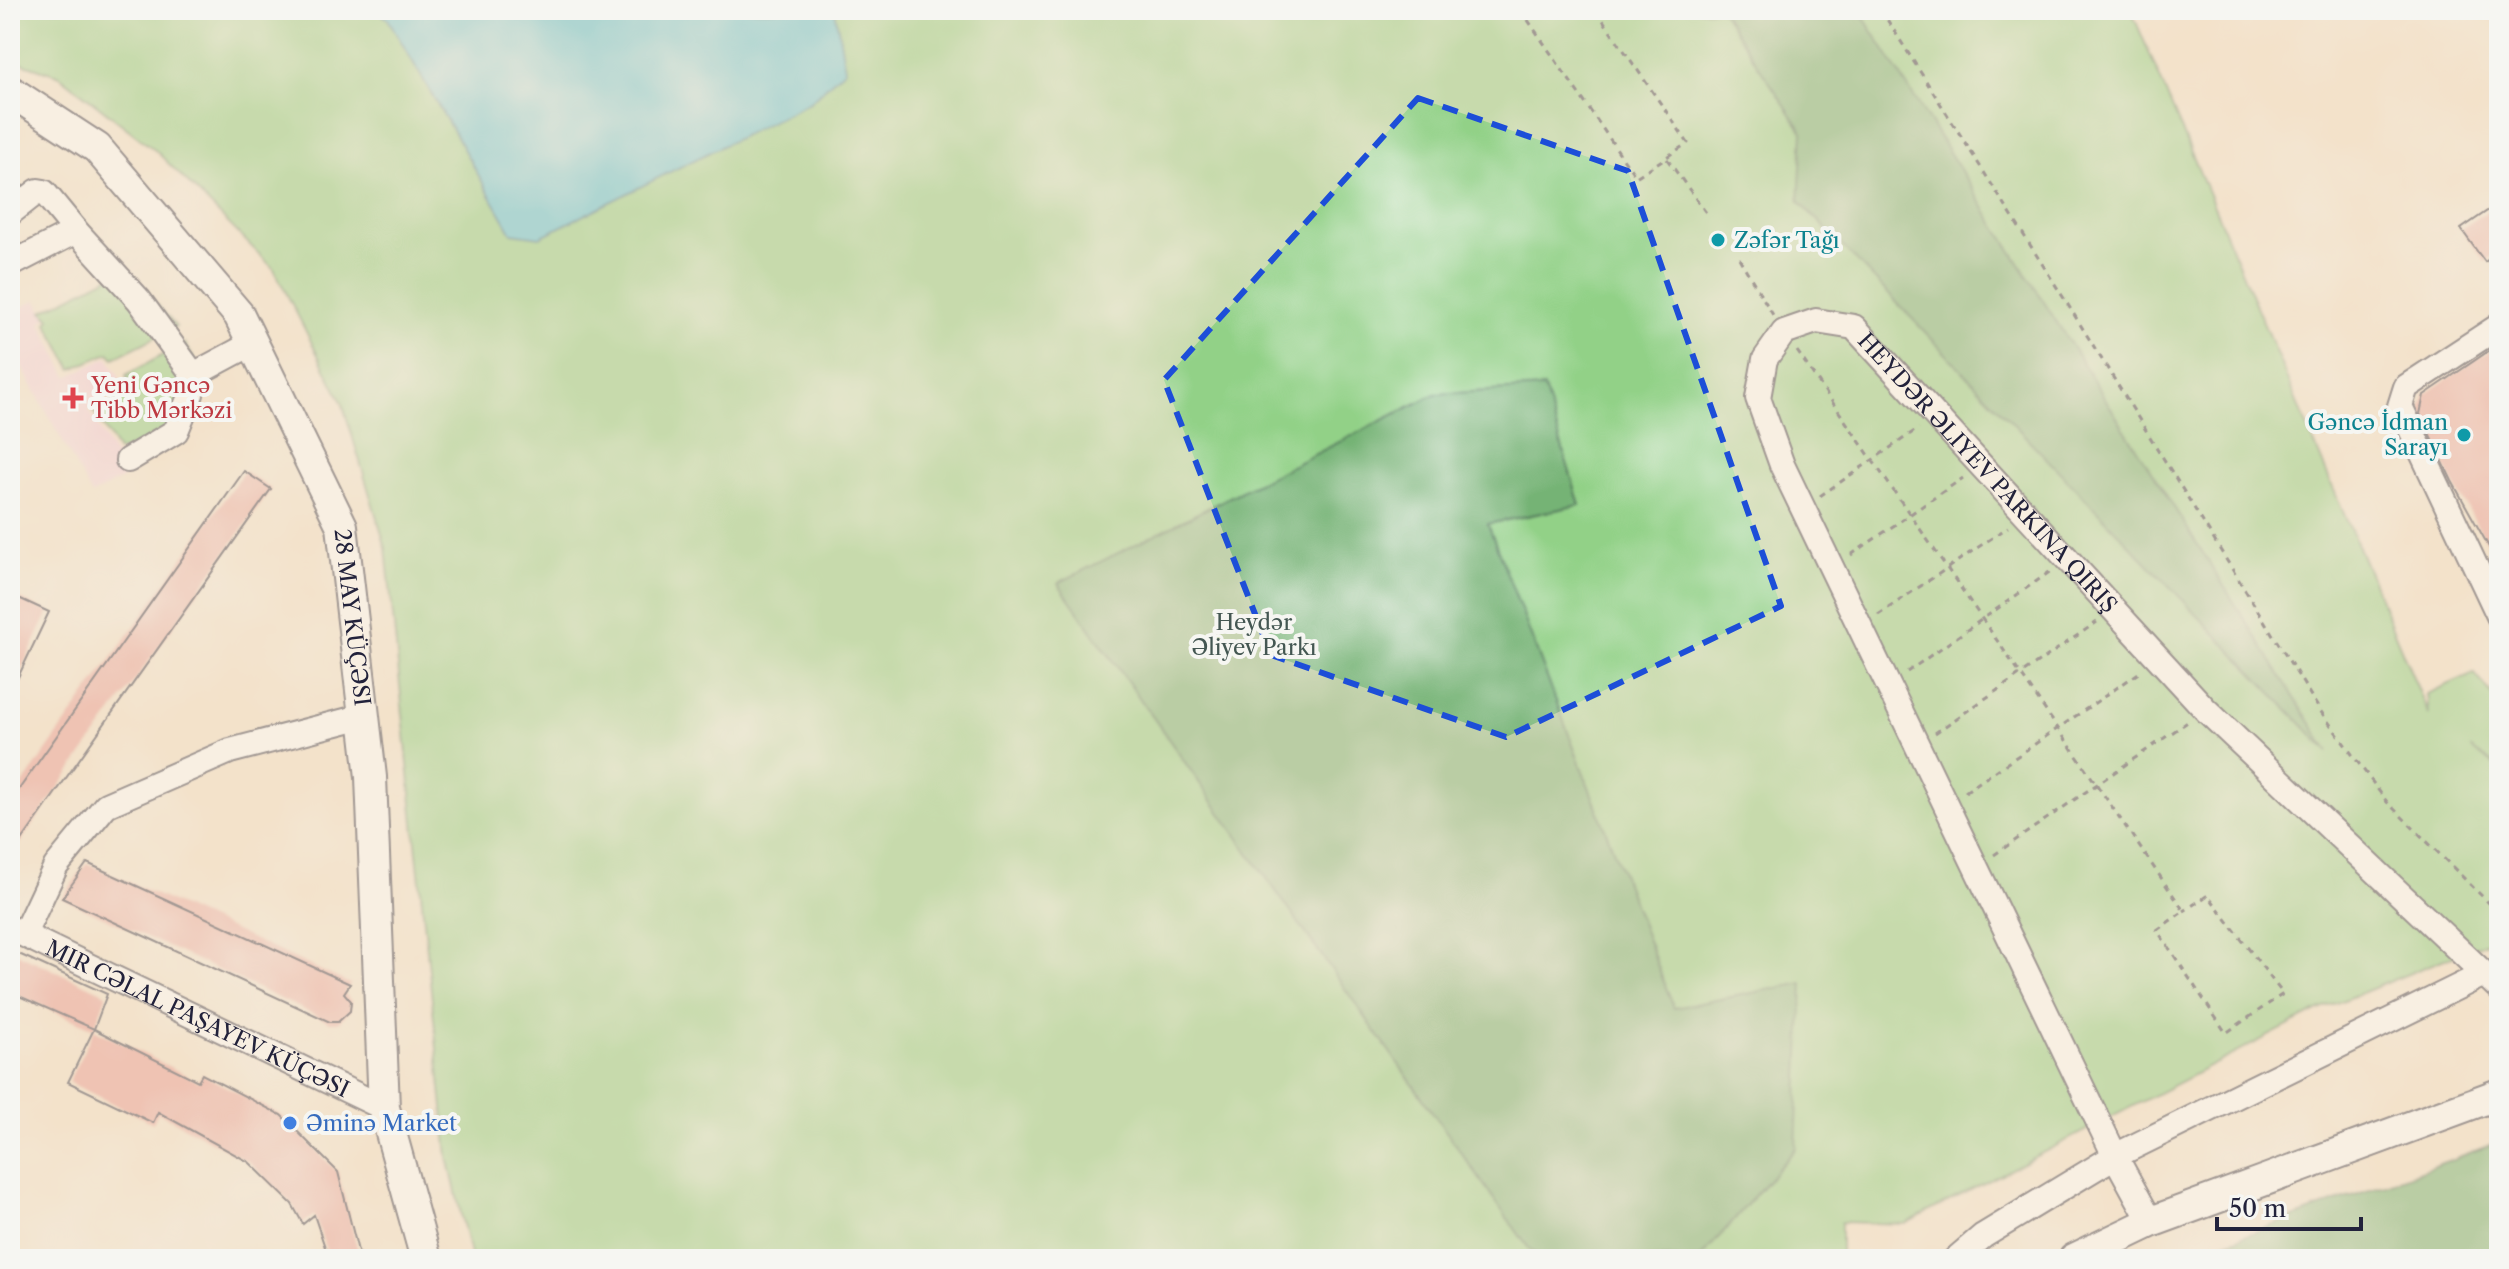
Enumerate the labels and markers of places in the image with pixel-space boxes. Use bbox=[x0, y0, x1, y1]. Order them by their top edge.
place label: Zəfər Tağı bbox=[1734, 227, 1840, 254]
marker: Zəfər Tağı bbox=[1709, 231, 1727, 249]
place label: Yeni Gəncə Tibb Mərkəzi bbox=[90, 372, 232, 424]
marker: Yeni Gəncə Tibb Mərkəzi bbox=[62, 387, 84, 409]
place label: Gəncə İdman Sarayı bbox=[2307, 409, 2448, 461]
marker: Gəncə İdman Sarayı bbox=[2455, 426, 2473, 444]
place label: Əminə Market bbox=[306, 1110, 457, 1137]
marker: Əminə Market bbox=[281, 1114, 299, 1132]

